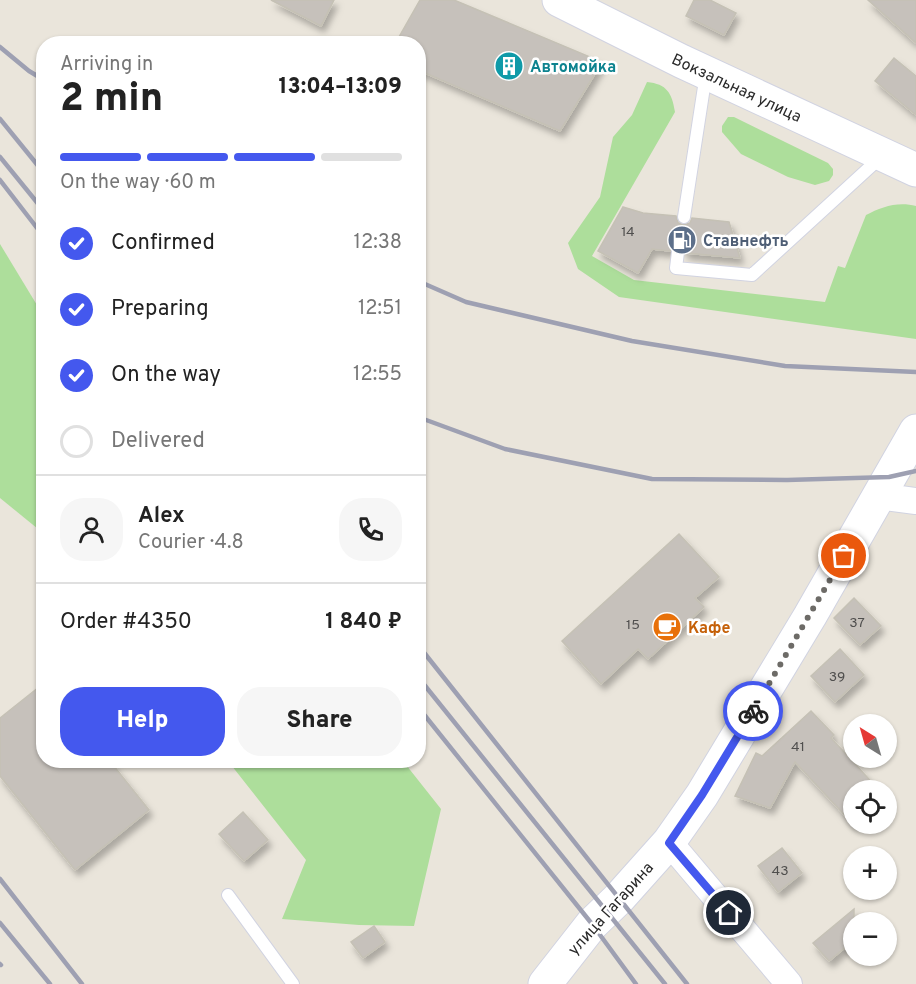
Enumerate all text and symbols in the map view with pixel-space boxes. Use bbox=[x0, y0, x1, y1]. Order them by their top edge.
building icon: Автомойка bbox=[493, 50, 525, 82]
street label: Вокзальная улица bbox=[668, 50, 804, 128]
text: Arriving in bbox=[60, 52, 153, 78]
place label: Автомойка bbox=[530, 58, 616, 78]
text: 13:04–13:09 bbox=[279, 74, 402, 101]
text: 2 min bbox=[60, 76, 163, 125]
text: On the way · 60 m bbox=[60, 170, 216, 196]
house number: 14 bbox=[621, 224, 635, 241]
fuel station icon: Ставнефть bbox=[666, 224, 698, 256]
icon: check bbox=[60, 227, 93, 260]
text: Confirmed bbox=[111, 230, 215, 257]
text: 12:38 bbox=[354, 230, 402, 256]
place label: Ставнефть bbox=[703, 232, 789, 252]
icon: check bbox=[60, 293, 93, 326]
text: Preparing bbox=[111, 296, 209, 323]
text: 12:51 bbox=[358, 296, 402, 322]
icon: check bbox=[60, 359, 93, 392]
text: On the way bbox=[111, 362, 221, 389]
text: 12:55 bbox=[353, 362, 402, 388]
text: Delivered bbox=[111, 428, 205, 455]
button: person bbox=[60, 498, 123, 561]
button: phone bbox=[339, 498, 402, 561]
text: Alex bbox=[138, 503, 185, 530]
text: Courier · 4.8 bbox=[138, 530, 244, 556]
pin bbox=[818, 530, 869, 581]
icon: bag bbox=[827, 539, 860, 572]
text: Order #4350 bbox=[60, 609, 192, 636]
text: 1 840 ₽ bbox=[325, 609, 402, 636]
cafe icon: Кафе bbox=[651, 611, 683, 643]
house number: 37 bbox=[849, 615, 865, 632]
house number: 15 bbox=[626, 617, 640, 634]
place label: Кафе bbox=[688, 619, 730, 639]
house number: 39 bbox=[829, 669, 845, 686]
courier bbox=[723, 681, 783, 741]
button: Help bbox=[60, 687, 225, 756]
button: Share bbox=[237, 687, 402, 756]
icon: bike bbox=[737, 695, 770, 728]
north arrow bbox=[843, 714, 897, 768]
map controls bbox=[843, 714, 897, 966]
house number: 41 bbox=[791, 739, 805, 756]
button: locate bbox=[843, 780, 897, 834]
button: + bbox=[843, 846, 897, 900]
street label: улица Гагарина bbox=[564, 859, 659, 960]
house number: 43 bbox=[771, 863, 789, 880]
pin bbox=[703, 887, 754, 938]
icon: home bbox=[712, 896, 745, 929]
button: − bbox=[843, 912, 897, 966]

